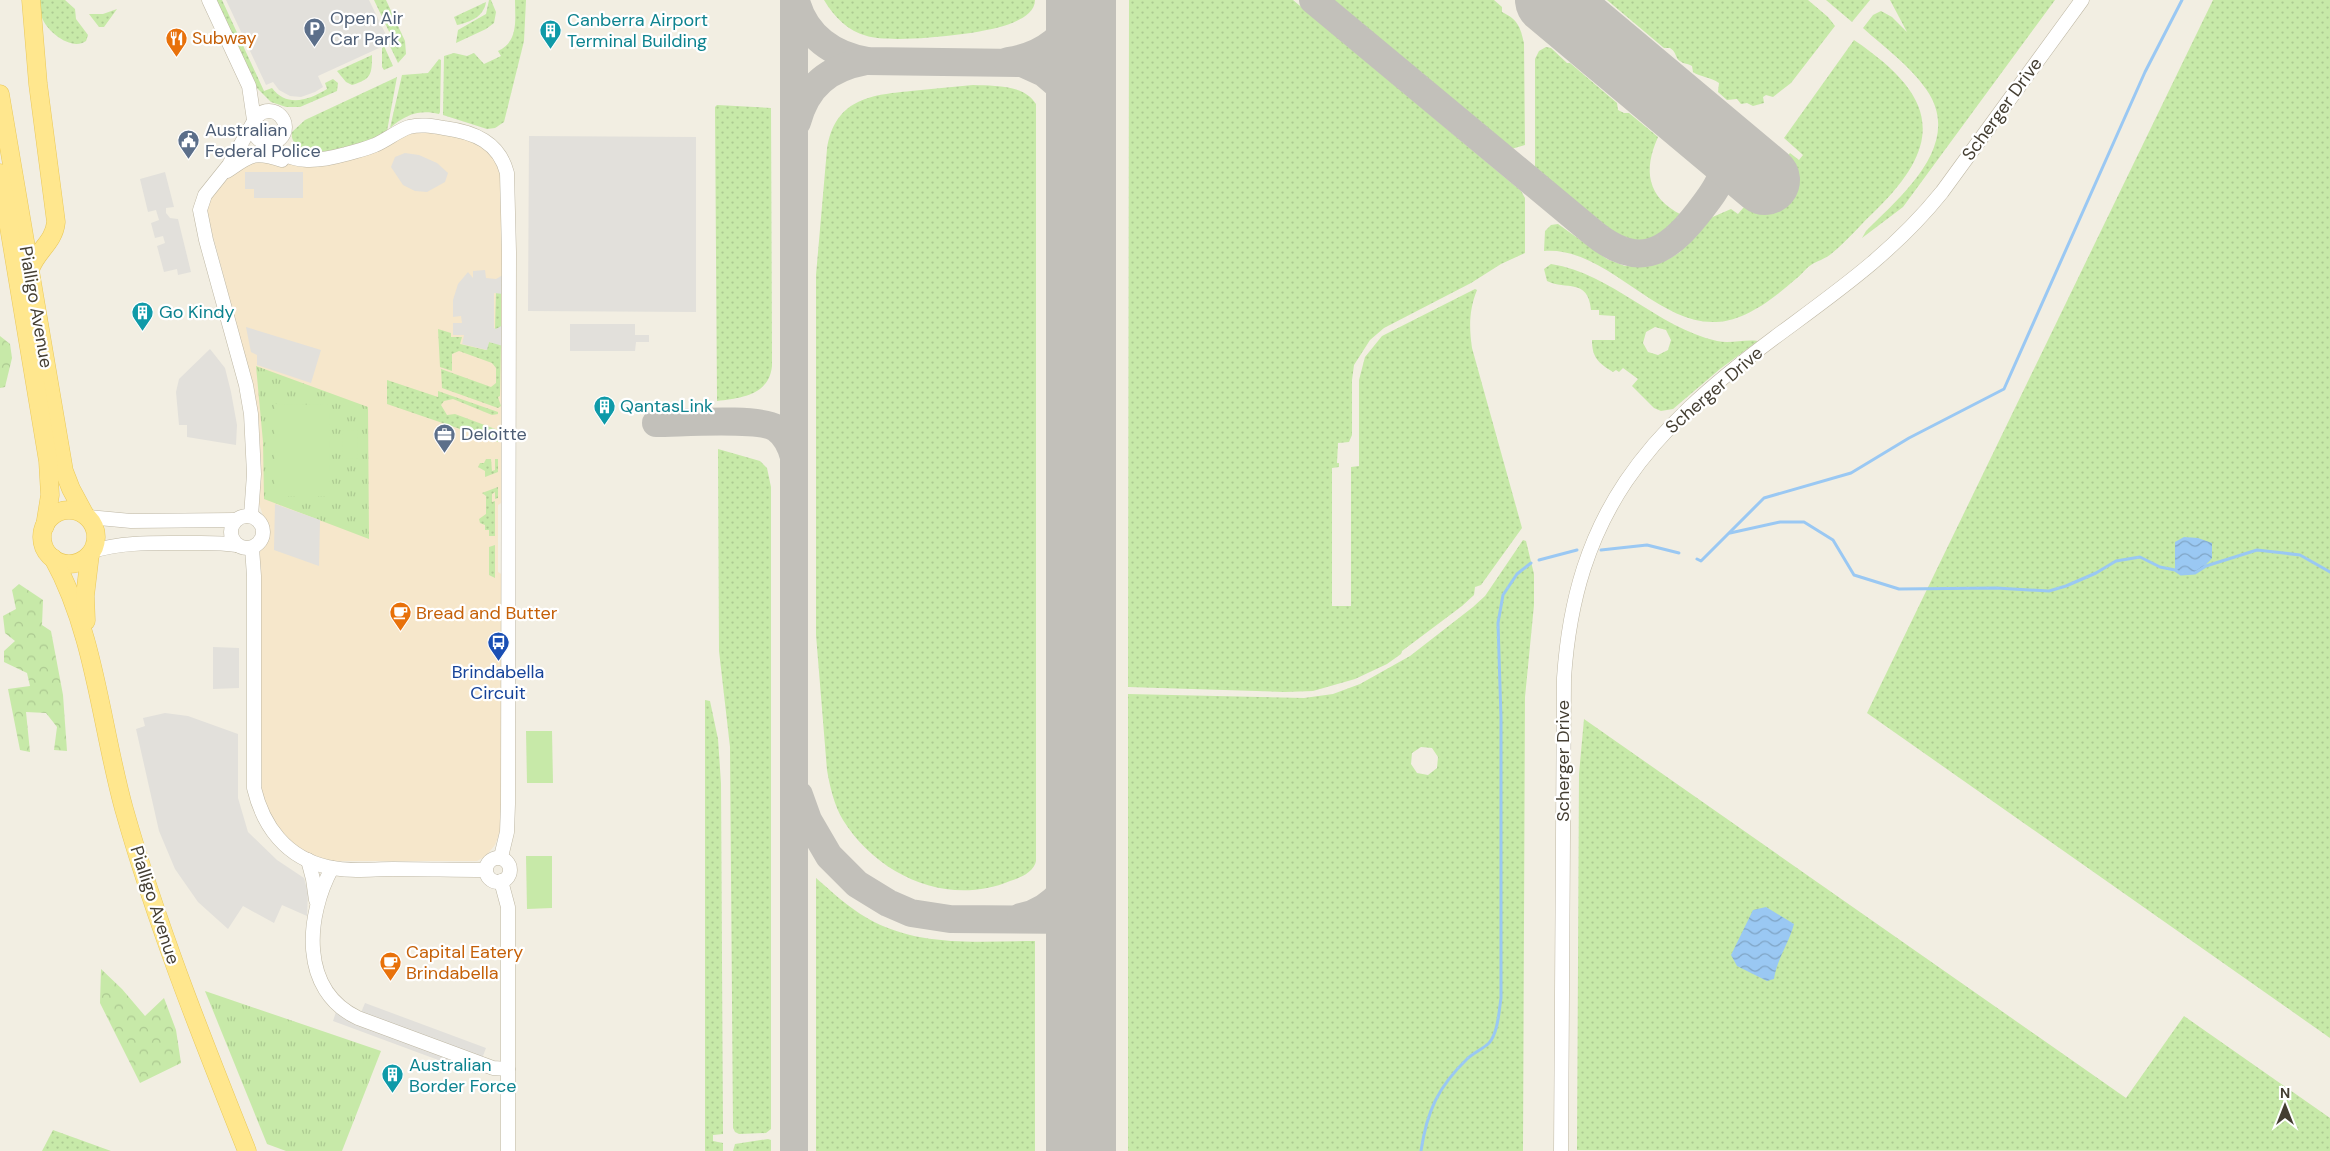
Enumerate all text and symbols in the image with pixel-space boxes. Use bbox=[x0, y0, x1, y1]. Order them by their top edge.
place label: Open Air Car Park bbox=[330, 6, 404, 51]
place label: Canberra Airport Terminal Building bbox=[567, 8, 708, 53]
parking icon: Open Air Car Park bbox=[302, 16, 326, 47]
building icon: Canberra Airport Terminal Building bbox=[539, 18, 563, 49]
restaurant icon: Subway bbox=[164, 26, 188, 57]
place label: Subway bbox=[192, 26, 257, 50]
street label: Scherger Drive bbox=[1957, 53, 2047, 165]
place label: Australian Federal Police bbox=[205, 118, 321, 163]
public building icon: Australian Federal Police bbox=[177, 128, 201, 159]
street label: Pialligo Avenue bbox=[13, 244, 59, 370]
building icon: Go Kindy bbox=[131, 300, 155, 331]
place label: Go Kindy bbox=[159, 300, 235, 324]
street label: Scherger Drive bbox=[1660, 341, 1768, 439]
building icon: QantasLink bbox=[592, 394, 616, 425]
place label: QantasLink bbox=[620, 394, 713, 418]
office icon: Deloitte bbox=[433, 422, 457, 453]
place label: Deloitte bbox=[461, 422, 527, 446]
cafe icon: Bread and Butter bbox=[388, 601, 412, 632]
place label: Bread and Butter bbox=[416, 601, 558, 625]
bus stop icon: Brindabella Circuit bbox=[486, 630, 510, 661]
place label: Brindabella Circuit bbox=[452, 660, 544, 705]
street label: Scherger Drive bbox=[1551, 700, 1575, 822]
street label: Pialligo Avenue bbox=[125, 843, 185, 967]
place label: Capital Eatery Brindabella bbox=[406, 940, 523, 985]
cafe icon: Capital Eatery Brindabella bbox=[378, 950, 402, 981]
place label: Australian Border Force bbox=[409, 1053, 517, 1098]
building icon: Australian Border Force bbox=[381, 1063, 405, 1094]
north arrow bbox=[2260, 1081, 2310, 1131]
text: N bbox=[2280, 1084, 2290, 1102]

